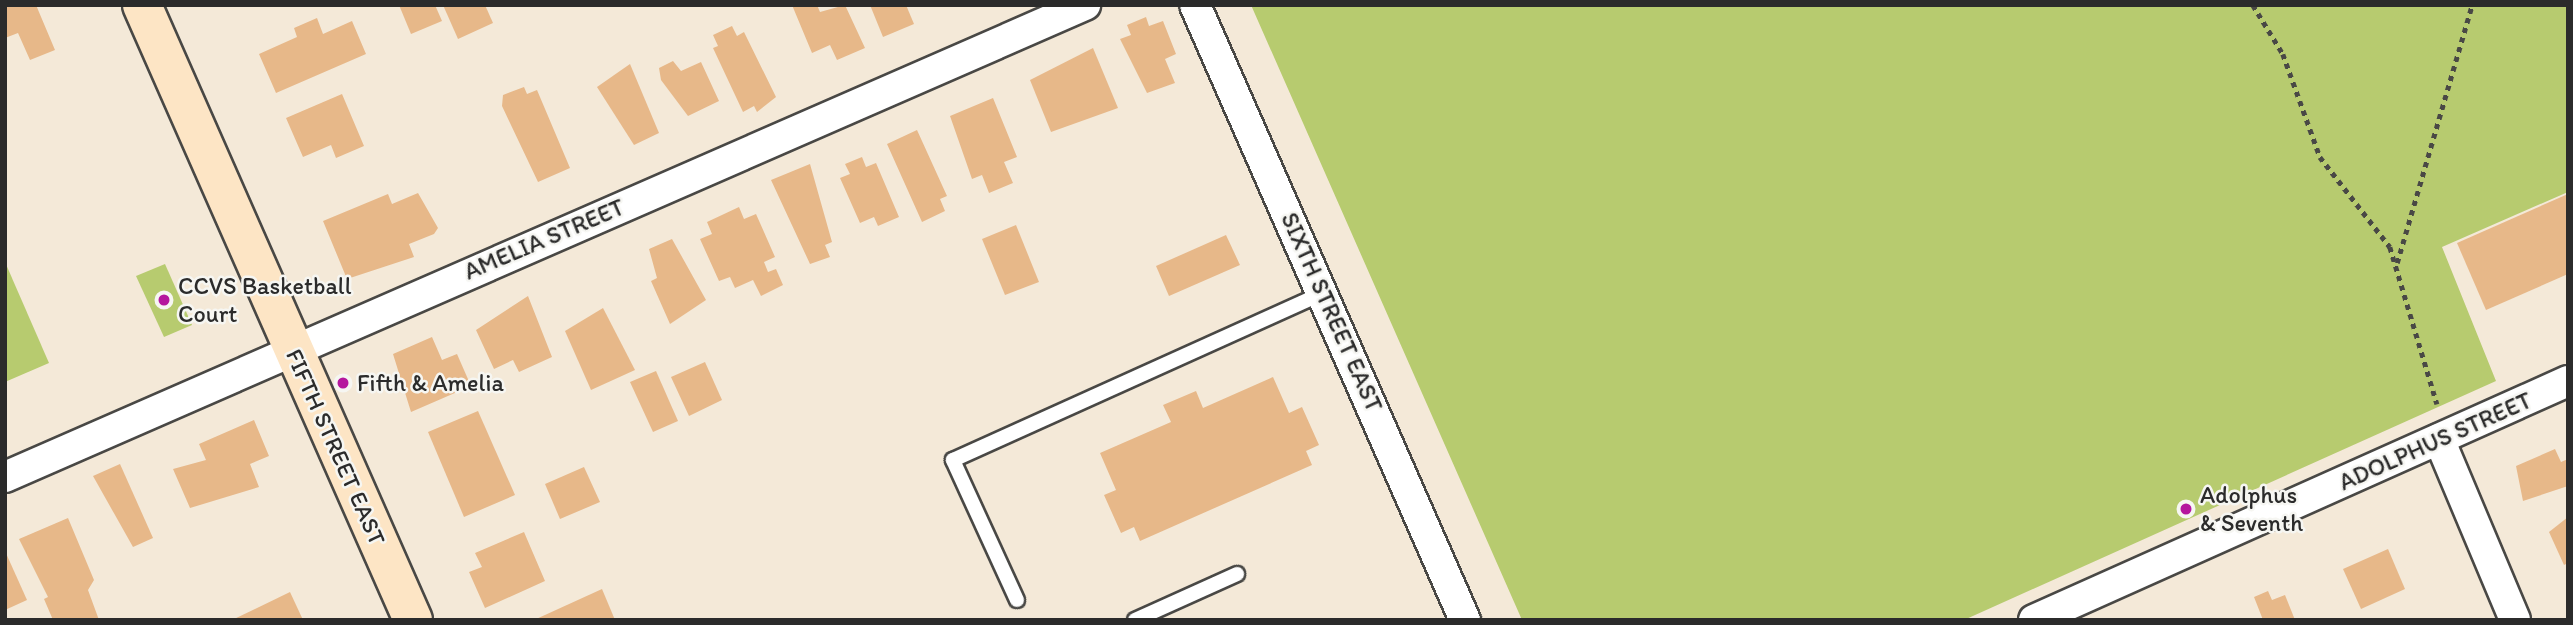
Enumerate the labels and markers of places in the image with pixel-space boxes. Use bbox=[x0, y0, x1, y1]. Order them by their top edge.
place label: CCVS Basketball Court bbox=[178, 272, 352, 328]
marker: CCVS Basketball Court bbox=[156, 292, 172, 308]
place label: Fifth & Amelia bbox=[357, 369, 505, 397]
marker: Fifth & Amelia bbox=[335, 375, 351, 391]
place label: Adolphus & Seventh bbox=[2200, 481, 2303, 537]
marker: Adolphus & Seventh bbox=[2178, 501, 2194, 517]

